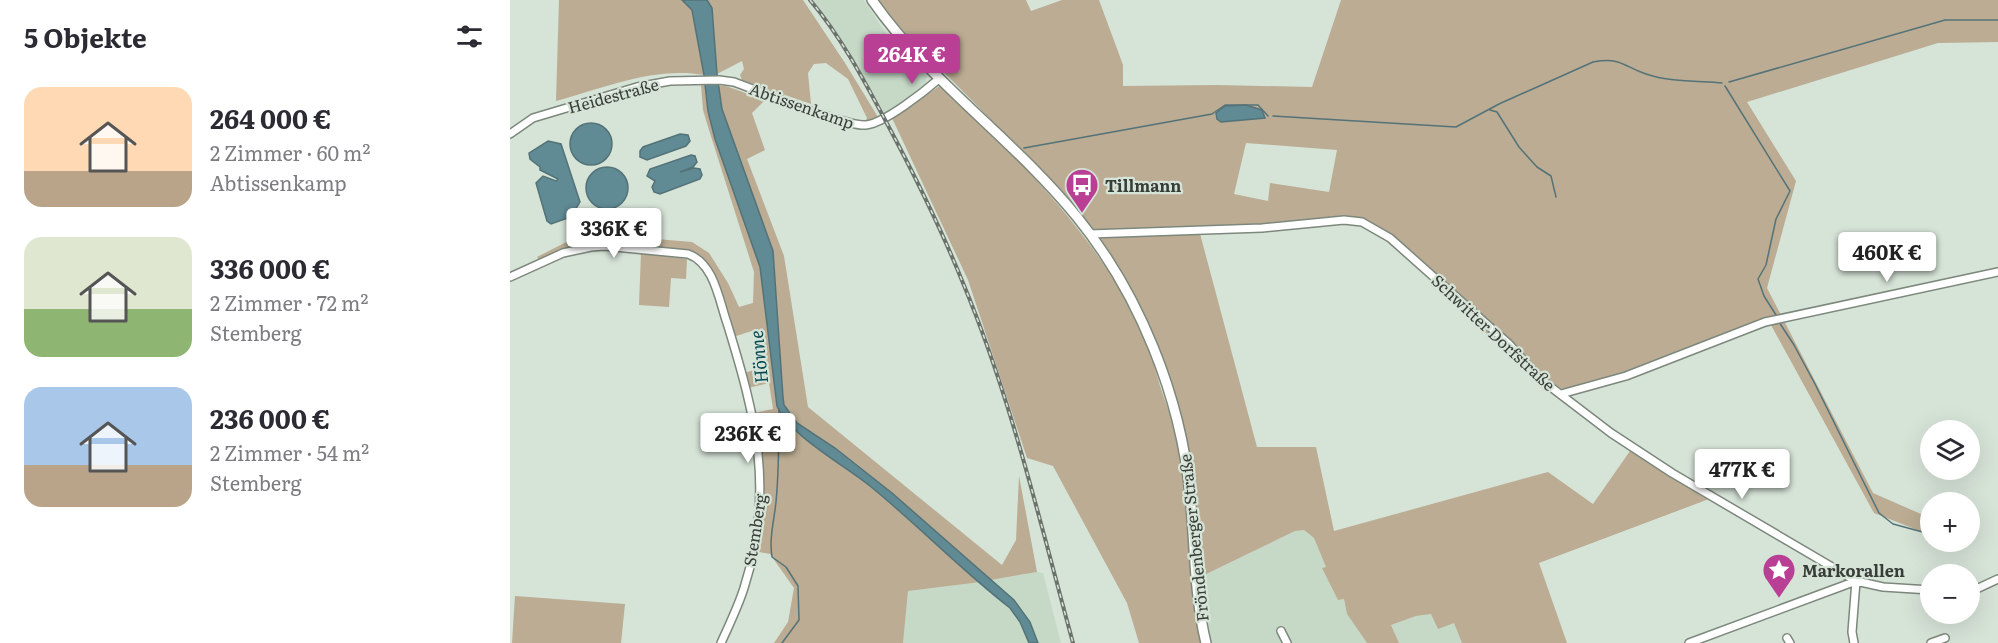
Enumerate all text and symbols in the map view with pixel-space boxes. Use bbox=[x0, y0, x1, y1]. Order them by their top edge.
text: 5 Objekte bbox=[24, 17, 147, 56]
icon: filters bbox=[453, 20, 486, 53]
pin: 264K € bbox=[863, 34, 961, 85]
text: 264K € bbox=[878, 38, 946, 68]
street label: Heidestraße bbox=[565, 71, 661, 119]
street label: Abtissenkamp bbox=[746, 76, 858, 134]
text: 264 000 € bbox=[210, 98, 331, 137]
icon: home bbox=[72, 111, 144, 183]
text: 2 Zimmer · 60 m² bbox=[210, 137, 370, 167]
text: Abtissenkamp bbox=[210, 167, 347, 197]
bus stop icon: Tillmann bbox=[1064, 167, 1100, 214]
place label: Tillmann bbox=[1105, 173, 1181, 197]
pin: 336K € bbox=[565, 208, 663, 259]
text: 336K € bbox=[580, 212, 648, 242]
pin: 460K € bbox=[1838, 232, 1936, 283]
text: 460K € bbox=[1852, 236, 1922, 266]
text: 336 000 € bbox=[210, 248, 330, 287]
icon: home bbox=[72, 261, 144, 333]
street label: Schwitter Dorfstraße bbox=[1427, 268, 1561, 396]
text: 2 Zimmer · 72 m² bbox=[210, 287, 368, 317]
text: Stemberg bbox=[210, 317, 302, 347]
water label: Hönne bbox=[742, 329, 774, 385]
text: 236 000 € bbox=[210, 398, 330, 437]
icon: home bbox=[72, 411, 144, 483]
pin: 236K € bbox=[699, 413, 797, 464]
text: 236K € bbox=[714, 417, 782, 447]
map controls bbox=[1920, 420, 1980, 624]
button: layers bbox=[1920, 420, 1980, 480]
text: 2 Zimmer · 54 m² bbox=[210, 437, 369, 467]
pin: 477K € bbox=[1693, 449, 1791, 500]
street label: Fröndenberger Straße bbox=[1172, 453, 1214, 623]
text: 477K € bbox=[1709, 453, 1775, 483]
text: Stemberg bbox=[210, 467, 302, 497]
street label: Stemberg bbox=[736, 492, 772, 568]
button: + bbox=[1920, 492, 1980, 552]
place icon: Markorallen bbox=[1761, 552, 1797, 599]
place label: Markorallen bbox=[1802, 558, 1905, 582]
button: − bbox=[1920, 564, 1980, 624]

